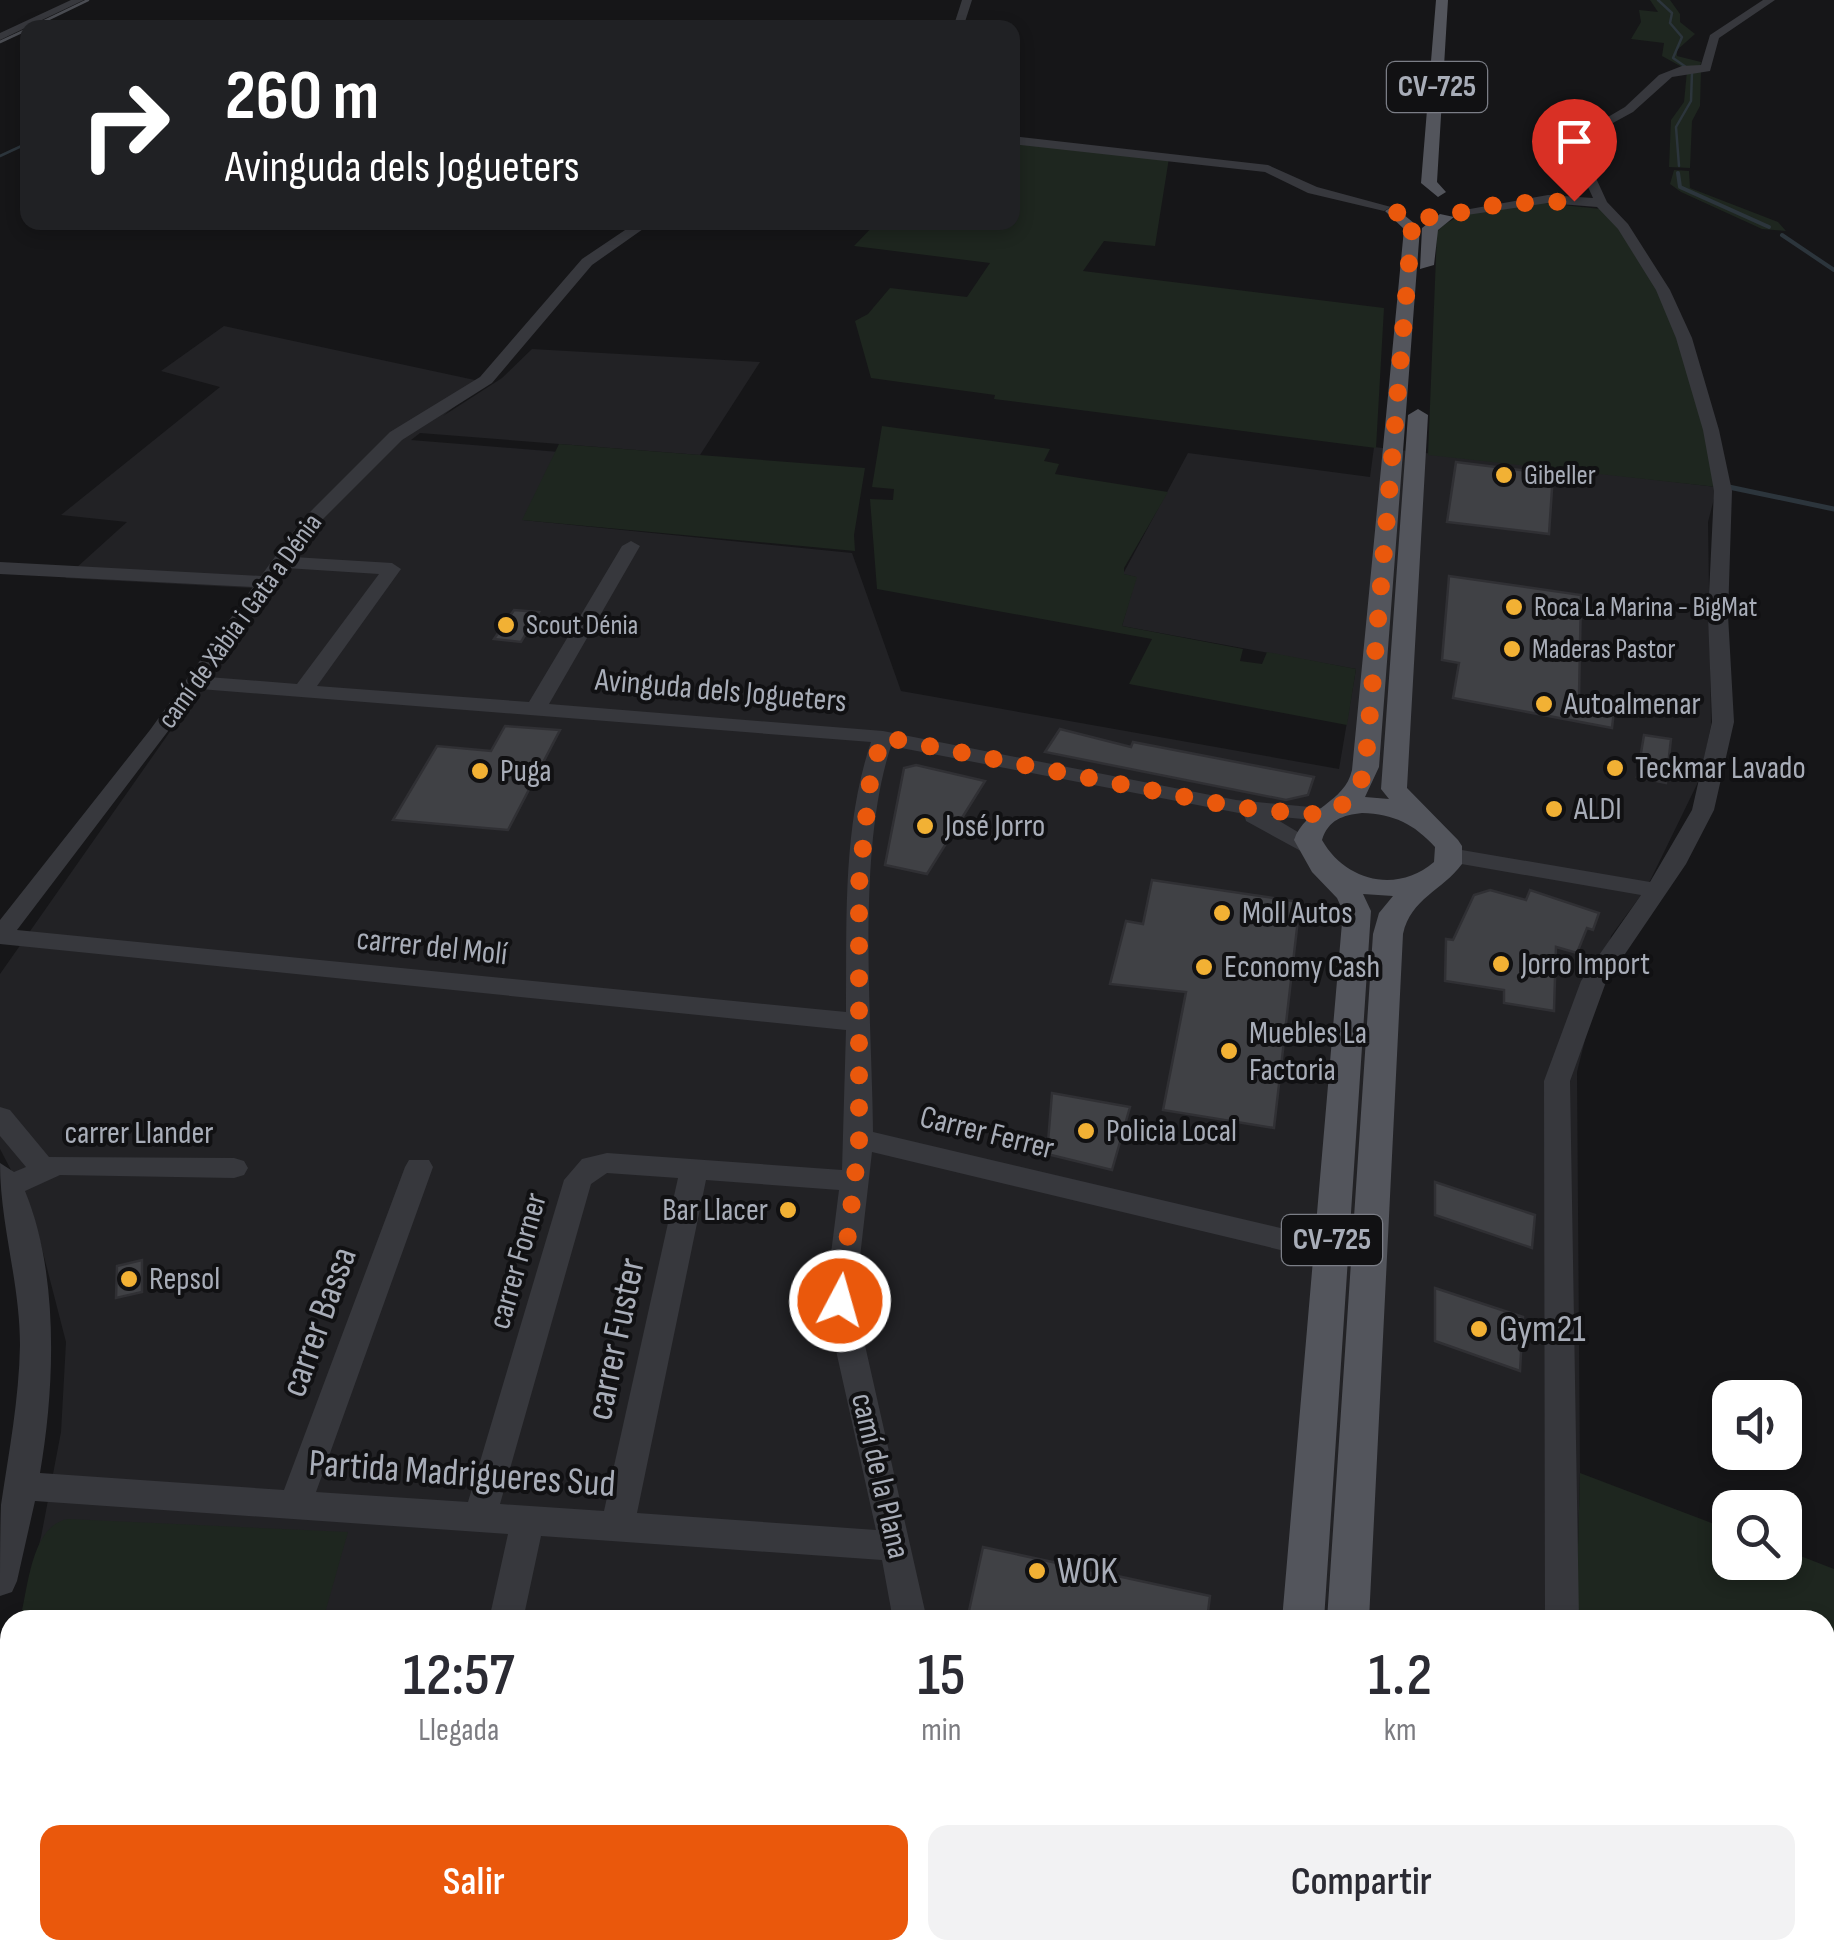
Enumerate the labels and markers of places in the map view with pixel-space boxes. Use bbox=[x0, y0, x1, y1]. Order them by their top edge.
pin bbox=[1532, 99, 1617, 202]
place label: Gibeller bbox=[1524, 459, 1596, 492]
marker: Gibeller bbox=[1493, 464, 1515, 486]
place label: Roca La Marina - BigMat bbox=[1534, 591, 1757, 624]
marker: Roca La Marina - BigMat bbox=[1503, 596, 1525, 618]
place label: Scout Dénia bbox=[526, 609, 638, 642]
marker: Scout Dénia bbox=[495, 614, 517, 636]
place label: Maderas Pastor bbox=[1532, 633, 1675, 666]
marker: Maderas Pastor bbox=[1501, 638, 1523, 660]
place label: Autoalmenar bbox=[1563, 685, 1701, 724]
marker: Autoalmenar bbox=[1533, 693, 1555, 715]
place label: Teckmar Lavado bbox=[1635, 749, 1806, 788]
place label: Puga bbox=[500, 752, 552, 791]
marker: Teckmar Lavado bbox=[1604, 757, 1626, 779]
marker: Puga bbox=[469, 760, 491, 782]
place label: ALDI bbox=[1573, 790, 1622, 829]
marker: ALDI bbox=[1543, 798, 1565, 820]
place label: José Jorro bbox=[944, 807, 1045, 846]
marker: José Jorro bbox=[914, 815, 936, 837]
place label: Moll Autos bbox=[1242, 894, 1353, 933]
marker: Moll Autos bbox=[1211, 902, 1233, 924]
place label: Jorro Import bbox=[1520, 945, 1650, 984]
place label: Economy Cash bbox=[1224, 948, 1380, 987]
marker: Jorro Import bbox=[1490, 953, 1512, 975]
marker: Economy Cash bbox=[1193, 956, 1215, 978]
place label: Muebles La Factoria bbox=[1249, 1014, 1367, 1090]
marker: Muebles La Factoria bbox=[1218, 1040, 1240, 1062]
place label: Policia Local bbox=[1106, 1112, 1237, 1151]
marker: Policia Local bbox=[1075, 1120, 1097, 1142]
place label: Bar Llacer bbox=[662, 1191, 768, 1230]
marker: Bar Llacer bbox=[777, 1199, 799, 1221]
place label: Repsol bbox=[149, 1260, 220, 1299]
marker: Repsol bbox=[118, 1268, 140, 1290]
place label: Gym21 bbox=[1499, 1307, 1586, 1352]
marker: Gym21 bbox=[1468, 1318, 1490, 1340]
place label: WOK bbox=[1057, 1549, 1118, 1594]
marker: WOK bbox=[1026, 1560, 1048, 1582]

